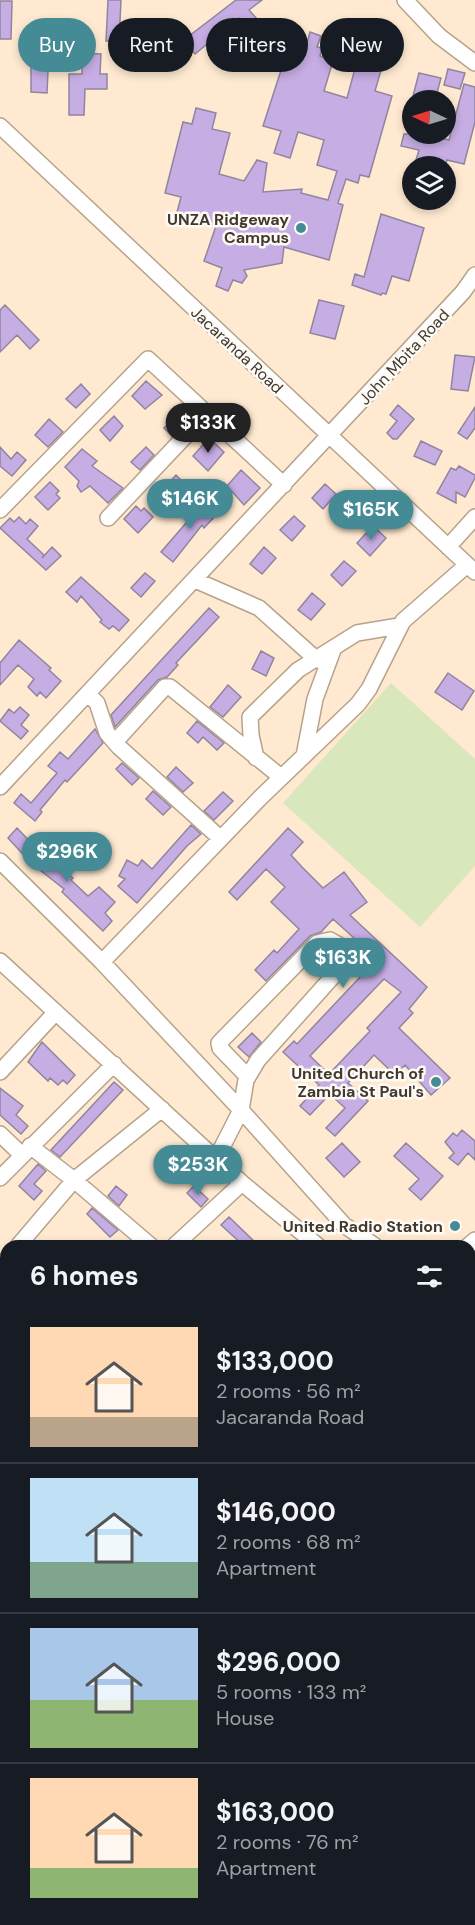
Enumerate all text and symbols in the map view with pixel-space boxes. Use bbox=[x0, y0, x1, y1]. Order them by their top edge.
chip: Buy bbox=[18, 18, 96, 72]
chip: Rent bbox=[108, 18, 194, 72]
chip: Filters bbox=[206, 18, 308, 72]
chip: New bbox=[320, 18, 404, 72]
north arrow bbox=[402, 90, 456, 144]
map controls bbox=[402, 90, 456, 210]
button: layers bbox=[402, 156, 456, 210]
place label: UNZA Ridgeway Campus bbox=[167, 209, 289, 248]
marker: UNZA Ridgeway Campus bbox=[294, 221, 308, 235]
street label: Jacaranda Road bbox=[186, 302, 288, 398]
street label: John Mbita Road bbox=[354, 305, 454, 409]
pin: $133K bbox=[166, 403, 250, 454]
text: $133K bbox=[180, 409, 236, 435]
pin: $146K bbox=[148, 479, 232, 530]
text: $146K bbox=[161, 485, 219, 511]
pin: $165K bbox=[329, 490, 413, 541]
text: $165K bbox=[342, 496, 400, 522]
pin: $296K bbox=[25, 832, 109, 883]
text: $296K bbox=[36, 838, 98, 864]
pin: $163K bbox=[301, 938, 385, 989]
text: $163K bbox=[314, 944, 372, 970]
place label: United Church of Zambia St Paul's bbox=[291, 1063, 424, 1102]
marker: United Church of Zambia St Paul's bbox=[429, 1075, 443, 1089]
pin: $253K bbox=[156, 1145, 240, 1196]
text: $253K bbox=[167, 1151, 229, 1177]
place label: United Radio Station bbox=[283, 1216, 443, 1237]
marker: United Radio Station bbox=[448, 1219, 462, 1233]
text: 6 homes bbox=[30, 1259, 138, 1293]
icon: filters bbox=[413, 1260, 446, 1293]
text: $133,000 bbox=[216, 1344, 334, 1378]
icon: home bbox=[78, 1351, 150, 1423]
text: 2 rooms · 56 m² bbox=[216, 1378, 361, 1404]
text: Jacaranda Road bbox=[216, 1404, 364, 1430]
text: $146,000 bbox=[216, 1495, 336, 1529]
icon: home bbox=[78, 1502, 150, 1574]
text: 2 rooms · 68 m² bbox=[216, 1529, 361, 1555]
text: Apartment bbox=[216, 1555, 316, 1581]
text: $296,000 bbox=[216, 1645, 341, 1679]
icon: home bbox=[78, 1652, 150, 1724]
text: 5 rooms · 133 m² bbox=[216, 1679, 366, 1705]
text: House bbox=[216, 1705, 274, 1731]
text: $163,000 bbox=[216, 1795, 335, 1829]
icon: home bbox=[78, 1802, 150, 1874]
text: 2 rooms · 76 m² bbox=[216, 1829, 359, 1855]
text: Apartment bbox=[216, 1855, 316, 1881]

